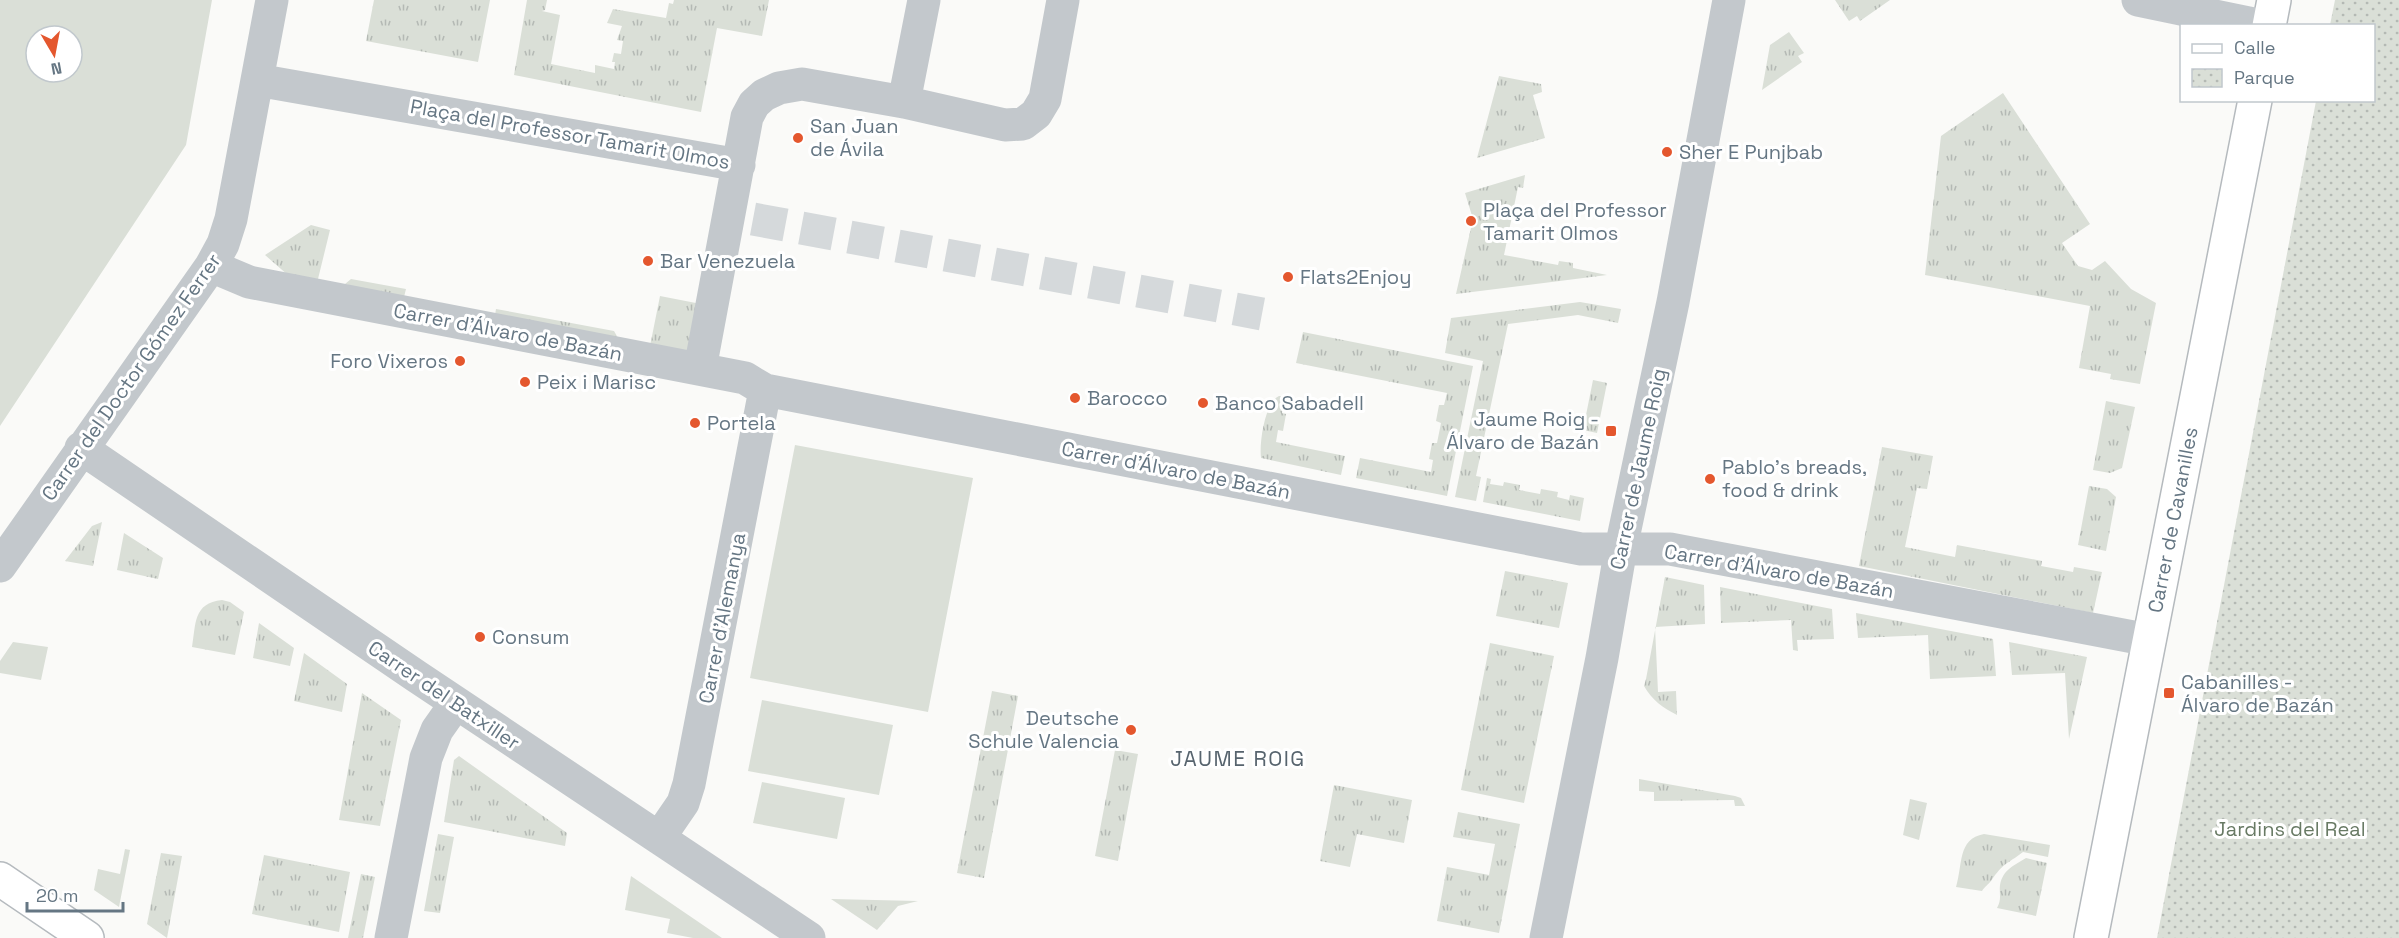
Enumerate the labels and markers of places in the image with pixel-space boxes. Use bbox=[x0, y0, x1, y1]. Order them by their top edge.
place label: San Juan de Ávila bbox=[810, 113, 899, 162]
marker: San Juan de Ávila bbox=[791, 131, 805, 145]
place label: Sher E Punjbab bbox=[1679, 139, 1823, 165]
marker: Sher E Punjbab bbox=[1660, 145, 1674, 159]
place label: Plaça del Professor Tamarit Olmos bbox=[1483, 197, 1667, 246]
marker: Plaça del Professor Tamarit Olmos bbox=[1464, 214, 1478, 228]
place label: Bar Venezuela bbox=[660, 248, 795, 274]
marker: Bar Venezuela bbox=[641, 254, 655, 268]
place label: Flats2Enjoy bbox=[1300, 264, 1411, 290]
marker: Flats2Enjoy bbox=[1281, 270, 1295, 284]
place label: Foro Vixeros bbox=[330, 348, 448, 374]
marker: Foro Vixeros bbox=[453, 354, 467, 368]
place label: Peix i Marisc bbox=[537, 369, 656, 395]
marker: Peix i Marisc bbox=[518, 375, 532, 389]
place label: Barocco bbox=[1087, 385, 1168, 411]
place label: Banco Sabadell bbox=[1215, 390, 1364, 416]
marker: Barocco bbox=[1068, 391, 1082, 405]
marker: Banco Sabadell bbox=[1196, 396, 1210, 410]
place label: Jaume Roig - Álvaro de Bazán bbox=[1446, 406, 1599, 455]
place label: Portela bbox=[707, 410, 776, 436]
marker: Portela bbox=[688, 416, 702, 430]
marker: Jaume Roig - Álvaro de Bazán bbox=[1604, 424, 1618, 438]
place label: Pablo's breads, food & drink bbox=[1722, 454, 1867, 503]
marker: Pablo's breads, food & drink bbox=[1703, 472, 1717, 486]
place label: Consum bbox=[492, 624, 569, 650]
marker: Consum bbox=[473, 630, 487, 644]
place label: Cabanilles - Álvaro de Bazán bbox=[2181, 669, 2334, 718]
marker: Cabanilles - Álvaro de Bazán bbox=[2162, 686, 2176, 700]
place label: Deutsche Schule Valencia bbox=[968, 705, 1119, 754]
marker: Deutsche Schule Valencia bbox=[1124, 723, 1138, 737]

